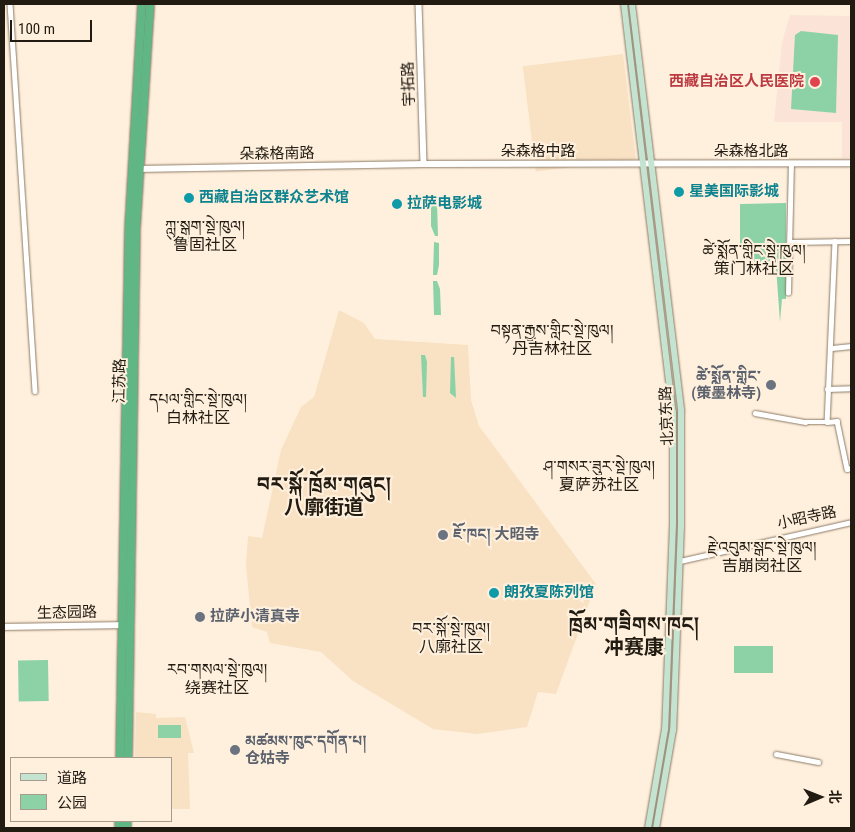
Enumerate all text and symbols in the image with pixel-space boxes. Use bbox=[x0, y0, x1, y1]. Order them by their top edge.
scale bar bbox=[12, 10, 95, 42]
text: 100 m bbox=[18, 20, 55, 38]
street label: 宇拓路 bbox=[399, 61, 419, 107]
place label: 西藏自治区人民医院 bbox=[669, 73, 804, 91]
marker: 西藏自治区人民医院 bbox=[808, 75, 822, 89]
street label: 朵森格中路 bbox=[501, 143, 575, 161]
street label: 朵森格北路 bbox=[714, 143, 788, 161]
street label: 朵森格南路 bbox=[239, 144, 315, 164]
place label: 星美国际影城 bbox=[689, 183, 779, 201]
marker: 星美国际影城 bbox=[673, 186, 685, 198]
place label: 西藏自治区群众艺术馆 bbox=[199, 189, 349, 207]
marker: 西藏自治区群众艺术馆 bbox=[183, 192, 195, 204]
place label: 拉萨电影城 bbox=[407, 195, 482, 213]
marker: 拉萨电影城 bbox=[391, 198, 403, 210]
district label: ཀླུ་སྒུག་སྡེ་ཁུལ། 鲁固社区 bbox=[165, 217, 245, 255]
district label: ཚེ་སྨོན་གླིང་སྡེ་ཁུལ། 策门林社区 bbox=[702, 241, 806, 279]
district label: བསྟན་རྒྱས་གླིང་སྡེ་ཁུལ། 丹吉林社区 bbox=[491, 321, 613, 359]
street label: 江苏路 bbox=[111, 358, 129, 404]
place label: ཚེ་སྨོན་གླིང་ (策墨林寺) bbox=[691, 367, 761, 402]
marker: ཚེ་སྨོན་གླིང་ (策墨林寺) bbox=[765, 379, 777, 391]
street label: 北京东路 bbox=[657, 386, 677, 446]
district label: དཔལ་གླིང་སྡེ་ཁུལ། 白林社区 bbox=[149, 390, 247, 428]
district label: ཤ་གསར་ཟུར་སྡེ་ཁུལ། 夏萨苏社区 bbox=[543, 457, 655, 495]
district label: བར་སྐོ་ཁྲོམ་གཞུང། 八廓街道 bbox=[257, 472, 391, 519]
street label: 小昭寺路 bbox=[776, 503, 838, 533]
place label: ཇོ་ཁང། 大昭寺 bbox=[453, 526, 539, 544]
marker: ཇོ་ཁང། 大昭寺 bbox=[437, 529, 449, 541]
district label: རྗེ་འབུམ་སྒང་སྡེ་ཁུལ། 吉崩岗社区 bbox=[708, 538, 816, 576]
place label: 朗孜夏陈列馆 bbox=[504, 584, 594, 602]
marker: 朗孜夏陈列馆 bbox=[488, 587, 500, 599]
street label: 生态园路 bbox=[37, 603, 97, 623]
place label: 拉萨小清真寺 bbox=[210, 608, 300, 626]
marker: 拉萨小清真寺 bbox=[194, 611, 206, 623]
district label: ཁྲོམ་གཟིགས་ཁང། 冲赛康 bbox=[569, 613, 699, 660]
district label: བར་སྐོ་སྡེ་ཁུལ། 八廓社区 bbox=[412, 619, 490, 657]
district label: རབ་གསལ་སྡེ་ཁུལ། 绕赛社区 bbox=[167, 660, 267, 698]
place label: མཚམས་ཁུང་དགོན་པ། 仓姑寺 bbox=[245, 732, 367, 767]
marker: མཚམས་ཁུང་དགོན་པ། 仓姑寺 bbox=[229, 744, 241, 756]
legend bbox=[10, 757, 172, 822]
text: 道路 bbox=[57, 769, 87, 787]
north arrow bbox=[795, 772, 845, 822]
text: 北 bbox=[827, 790, 843, 804]
text: 公园 bbox=[57, 794, 87, 812]

